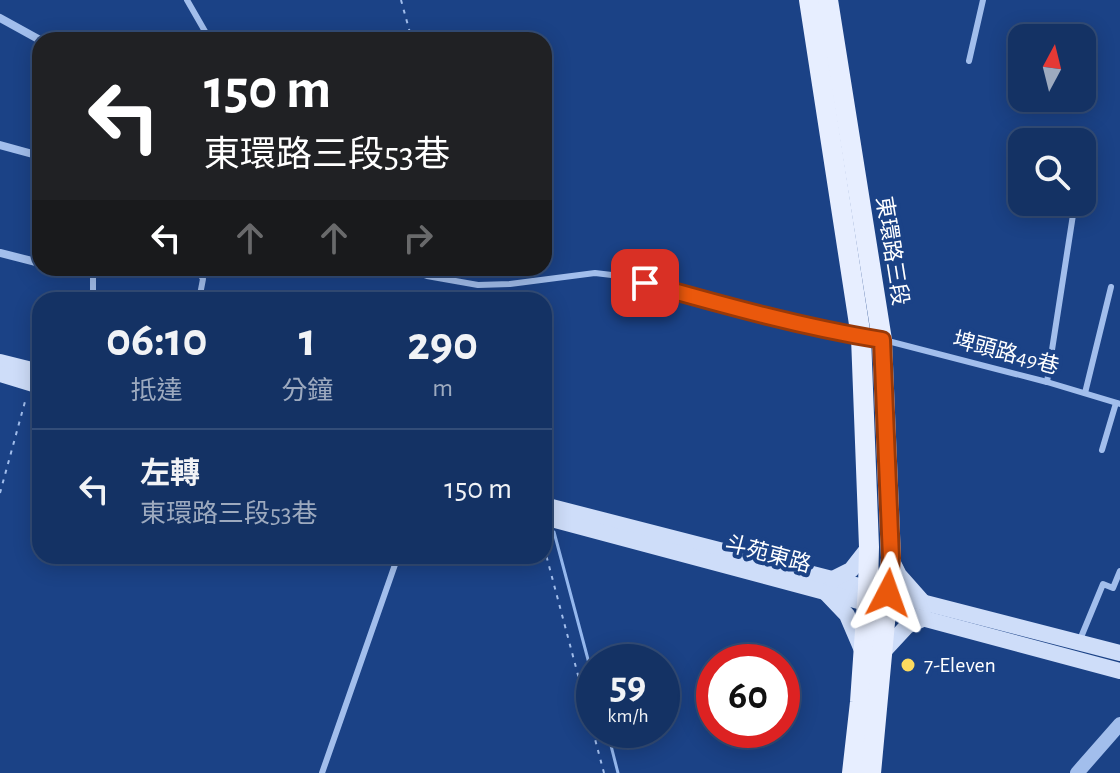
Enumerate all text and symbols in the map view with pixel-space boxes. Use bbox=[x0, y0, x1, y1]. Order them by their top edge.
north arrow bbox=[1008, 24, 1096, 112]
map controls bbox=[1008, 24, 1096, 216]
text: 150 m bbox=[204, 62, 331, 118]
icon: left bbox=[72, 64, 176, 168]
button: search bbox=[1008, 128, 1096, 216]
text: 東環路三段53巷 bbox=[204, 137, 450, 173]
street label: 東環路三段 bbox=[873, 195, 912, 307]
icon: left bbox=[144, 216, 188, 260]
icon: ahead bbox=[228, 216, 272, 260]
icon: ahead bbox=[312, 216, 356, 260]
icon: right bbox=[396, 216, 440, 260]
pin bbox=[611, 249, 679, 317]
icon: arrive bbox=[623, 261, 667, 305]
text: 06:10 bbox=[106, 317, 207, 365]
text: 1 bbox=[299, 317, 316, 365]
text: 290 bbox=[407, 321, 478, 369]
street label: 埤頭路49巷 bbox=[951, 327, 1062, 378]
text: m bbox=[432, 375, 453, 401]
text: 抵達 bbox=[131, 378, 183, 404]
text: 分鐘 bbox=[281, 378, 333, 404]
text: 左轉 bbox=[140, 459, 200, 489]
icon: left bbox=[72, 467, 116, 511]
text: 150 m bbox=[444, 474, 512, 504]
text: 東環路三段53巷 bbox=[140, 501, 318, 527]
street label: 斗苑東路 bbox=[723, 531, 814, 576]
position arrow bbox=[846, 551, 930, 635]
speed limit sign: 60 bbox=[696, 644, 800, 748]
place label: 7-Eleven bbox=[924, 654, 996, 676]
marker: 7-Eleven bbox=[899, 656, 917, 674]
text: 59 bbox=[610, 666, 646, 706]
text: km/h bbox=[607, 706, 649, 726]

